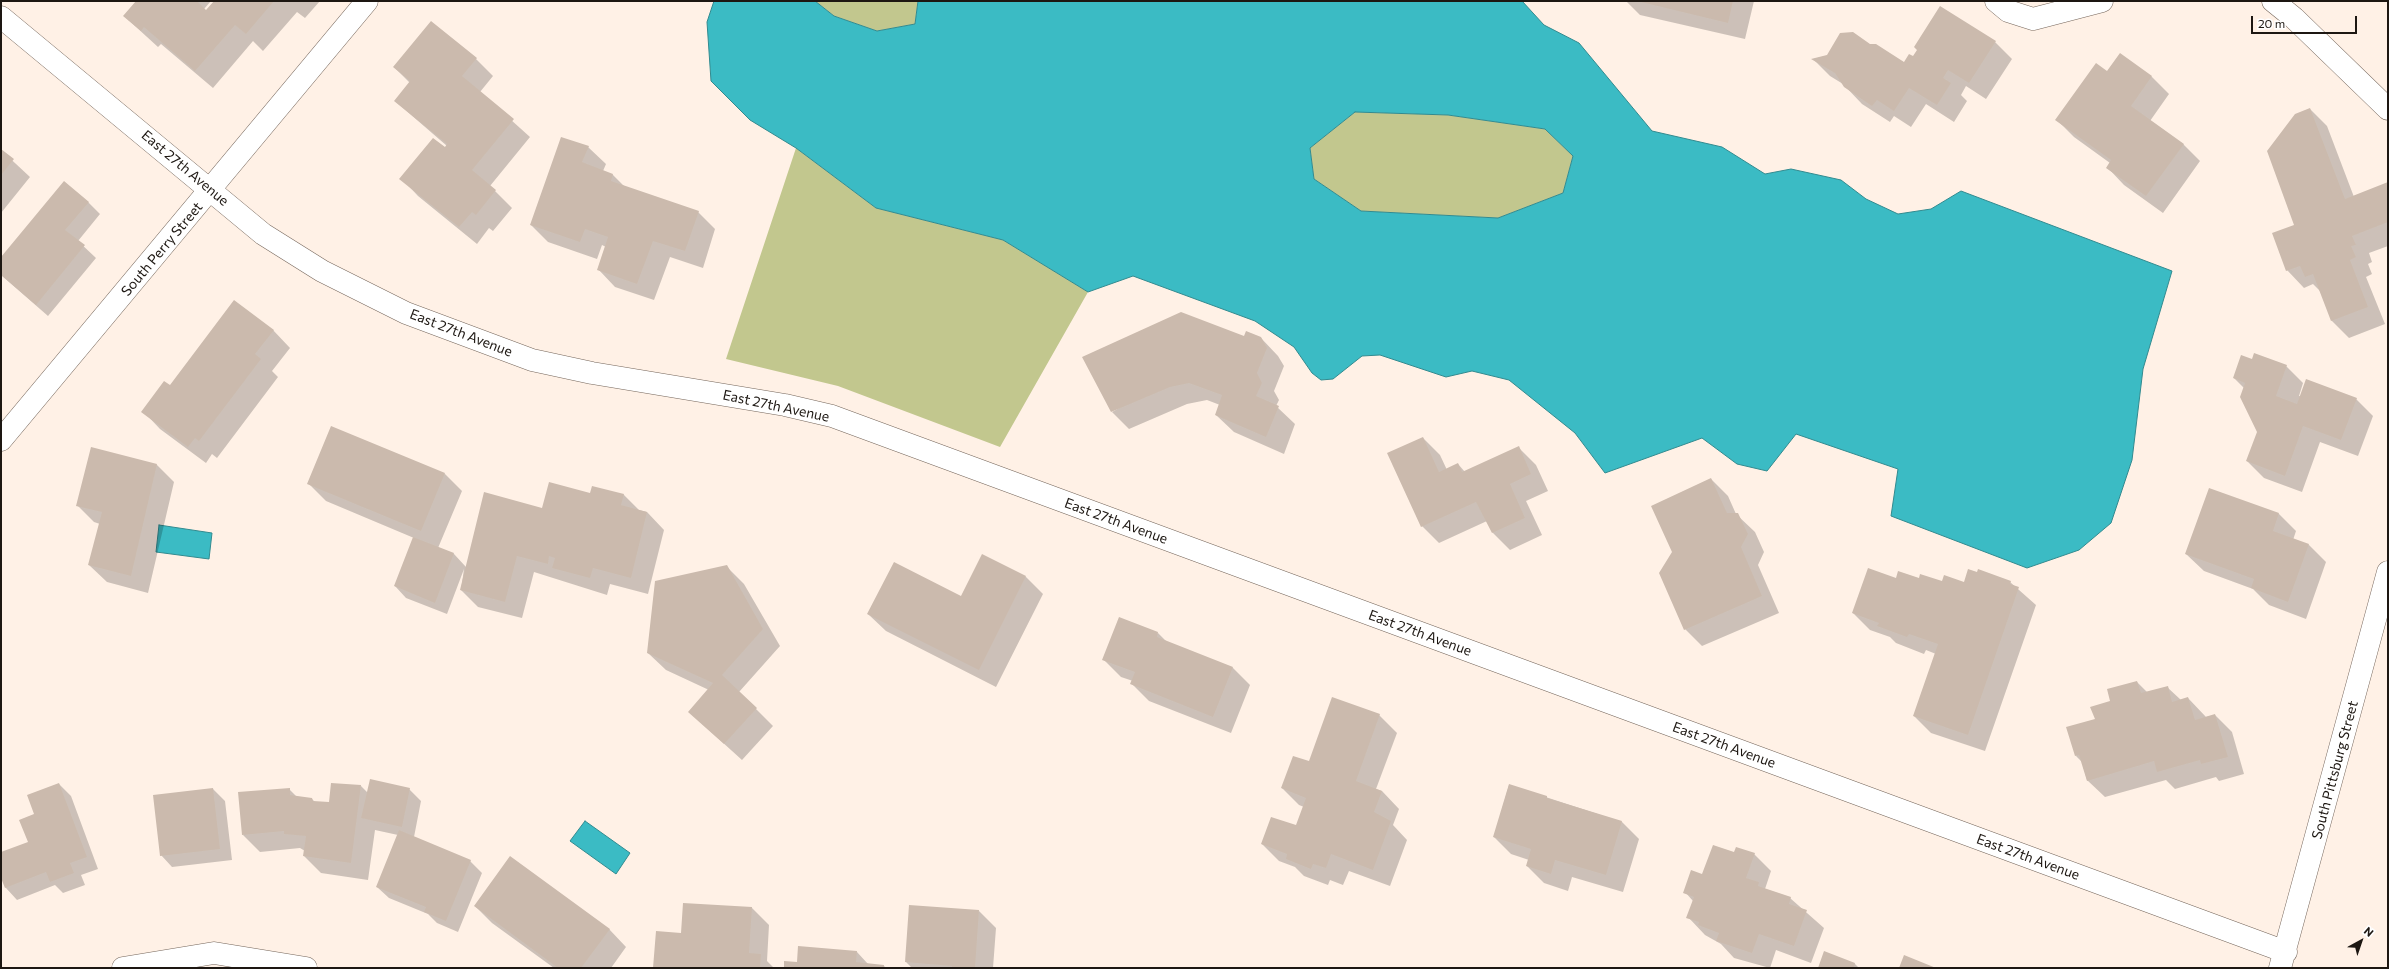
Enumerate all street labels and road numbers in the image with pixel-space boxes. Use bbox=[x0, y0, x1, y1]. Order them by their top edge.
street label: East 27th Avenue bbox=[138, 127, 232, 209]
street label: South Perry Street bbox=[118, 199, 206, 299]
street label: East 27th Avenue bbox=[407, 306, 515, 360]
street label: East 27th Avenue bbox=[721, 386, 831, 426]
street label: East 27th Avenue bbox=[1062, 495, 1170, 547]
street label: East 27th Avenue bbox=[1366, 607, 1474, 659]
street label: South Pittsburg Street bbox=[2308, 699, 2362, 841]
street label: East 27th Avenue bbox=[1670, 719, 1778, 771]
street label: East 27th Avenue bbox=[1974, 831, 2082, 883]

